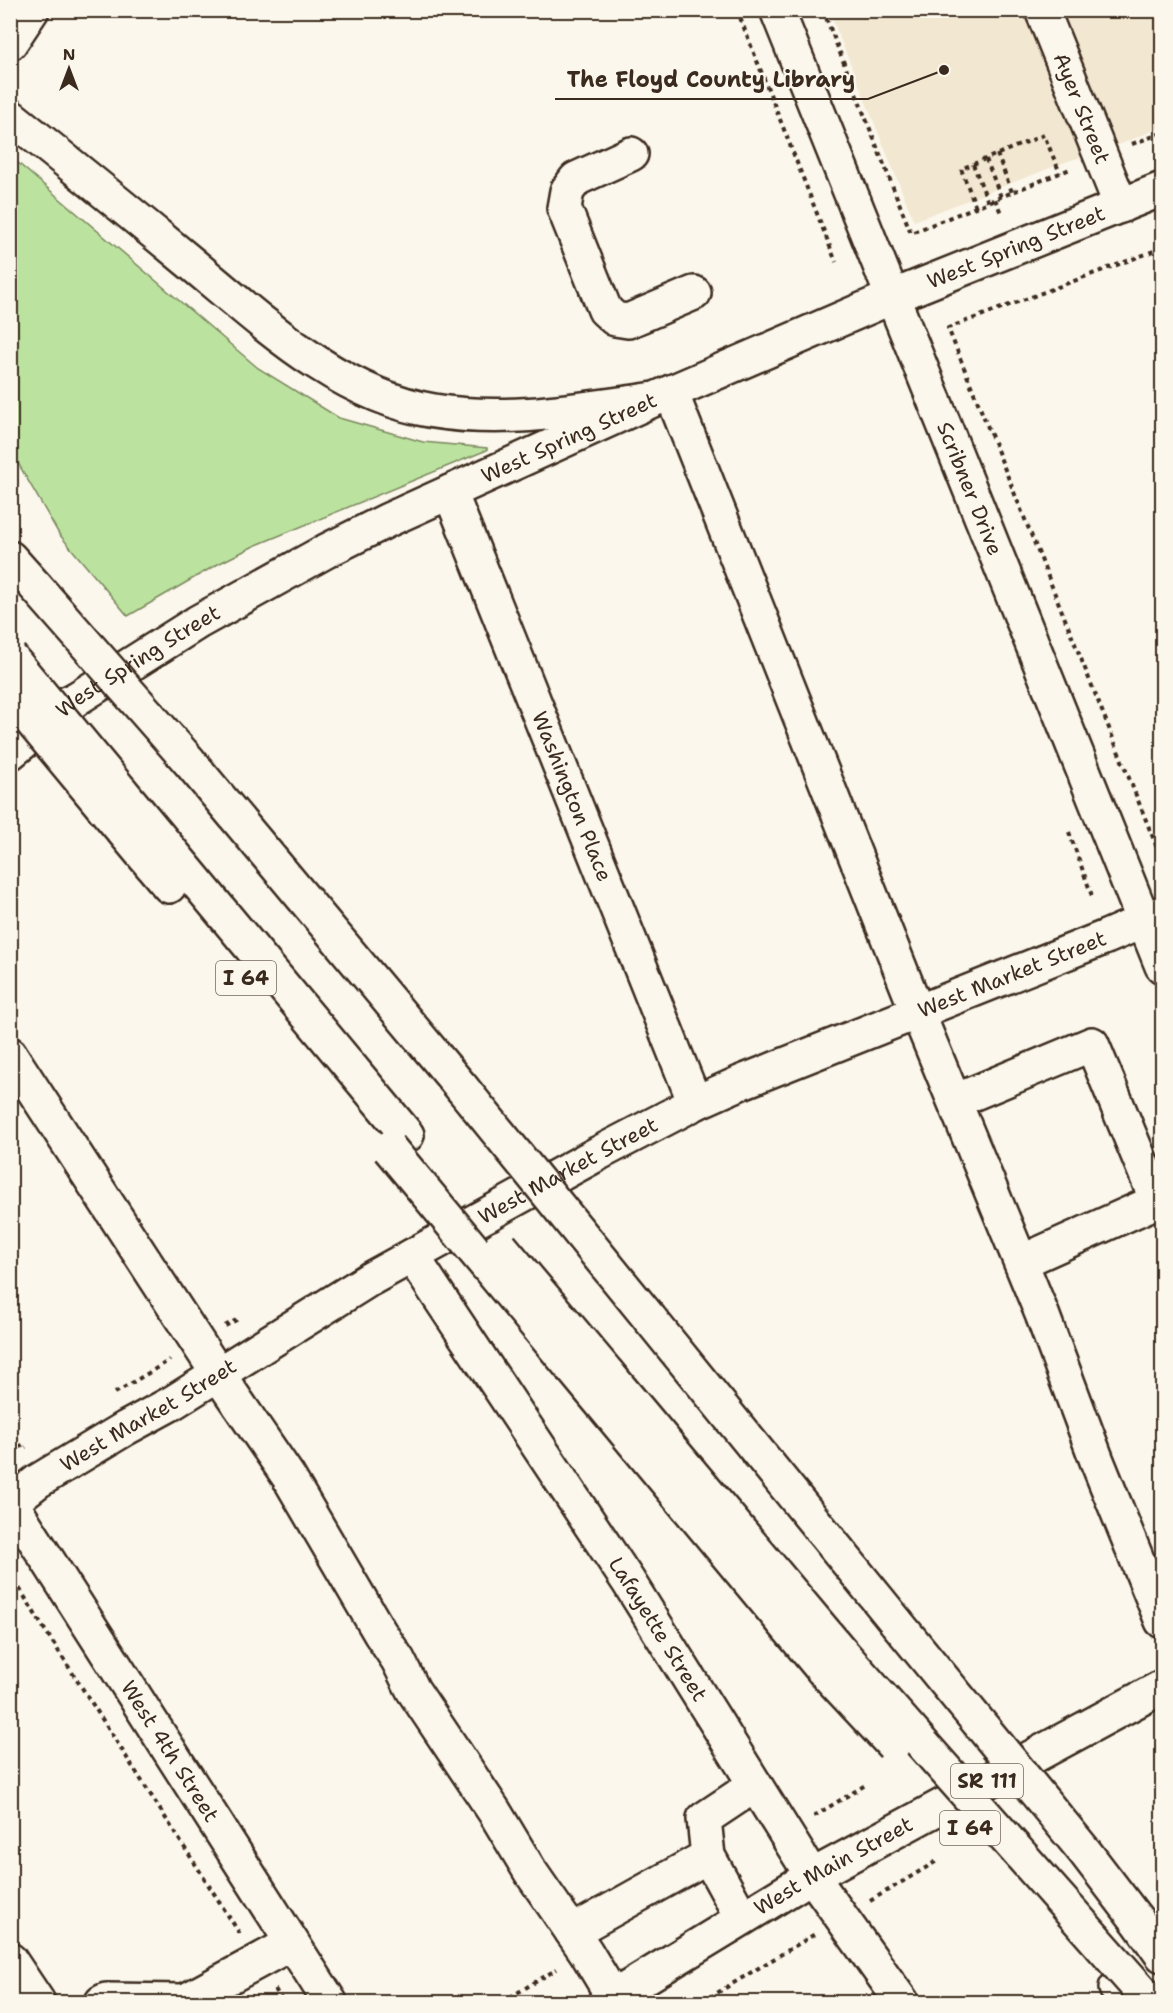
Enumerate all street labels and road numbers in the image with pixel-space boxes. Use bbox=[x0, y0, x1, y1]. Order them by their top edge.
street label: Ayer Street bbox=[1047, 49, 1117, 168]
street label: West Spring Street bbox=[923, 199, 1109, 296]
street label: West Spring Street bbox=[477, 386, 661, 490]
street label: Scribner Drive bbox=[930, 418, 1009, 560]
street label: West Spring Street bbox=[50, 598, 225, 724]
street label: Washington Place bbox=[525, 707, 619, 886]
street label: West Market Street bbox=[914, 924, 1110, 1025]
road number: I 64 bbox=[216, 961, 276, 995]
street label: West Market Street bbox=[473, 1111, 663, 1231]
street label: West Market Street bbox=[55, 1352, 242, 1478]
street label: Lafayette Street bbox=[602, 1552, 714, 1707]
street label: West 4th Street bbox=[114, 1675, 226, 1827]
road number: SR 111 bbox=[951, 1764, 1023, 1798]
street label: West Main Street bbox=[749, 1810, 918, 1922]
road number: I 64 bbox=[940, 1811, 1000, 1845]

